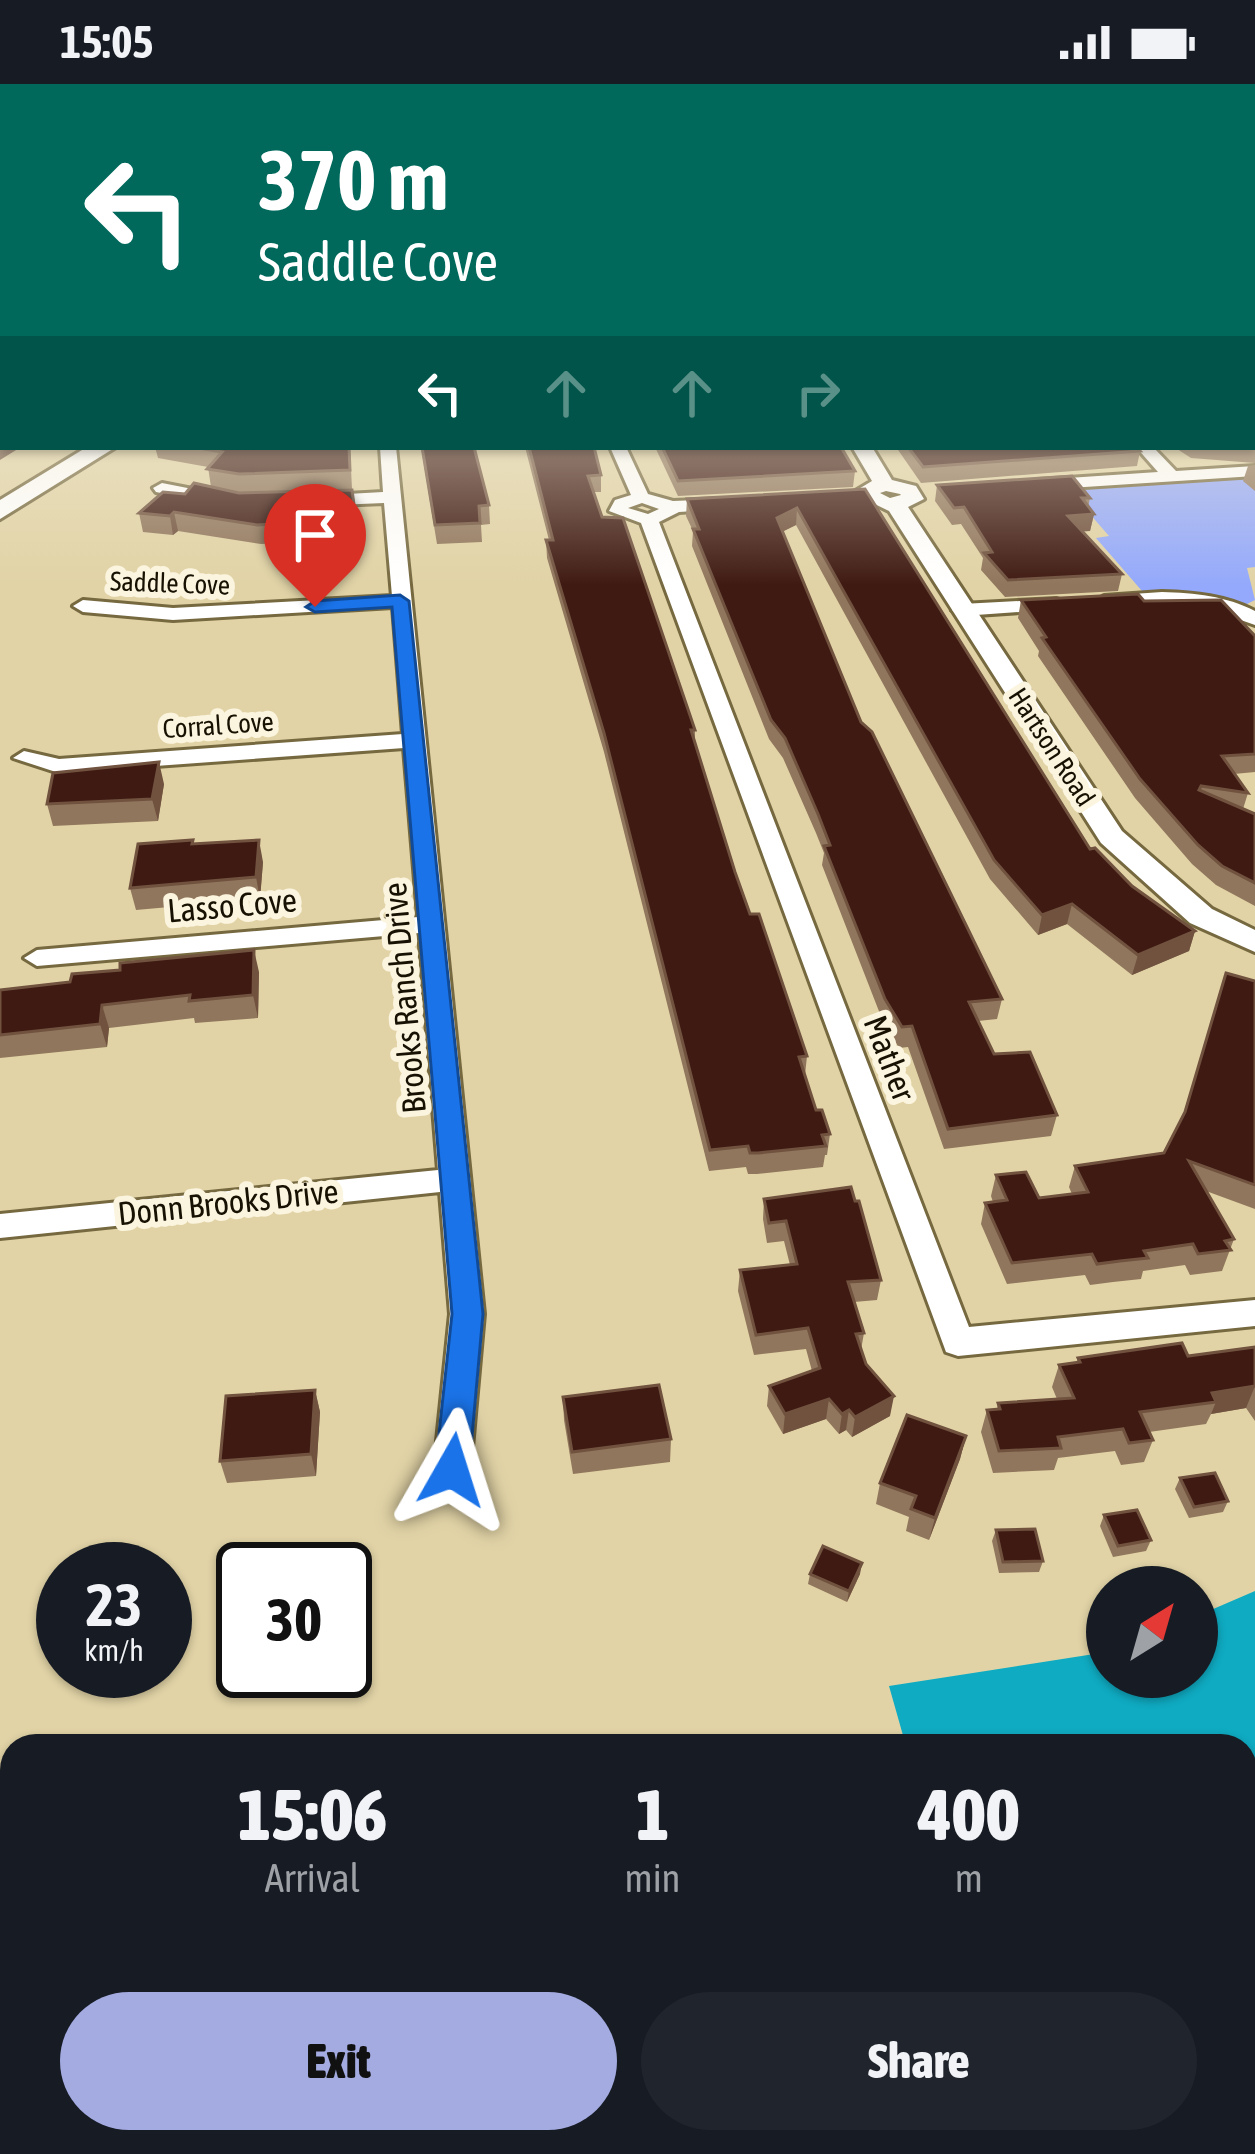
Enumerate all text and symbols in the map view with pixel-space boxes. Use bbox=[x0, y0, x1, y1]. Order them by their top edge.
text: 15:05 bbox=[60, 16, 154, 68]
icon: left bbox=[60, 132, 216, 288]
text: 370 m bbox=[258, 132, 448, 228]
text: Saddle Cove bbox=[258, 231, 498, 292]
icon: left bbox=[407, 360, 473, 426]
icon: ahead bbox=[533, 360, 599, 426]
icon: ahead bbox=[659, 360, 725, 426]
icon: right bbox=[785, 360, 851, 426]
pin bbox=[264, 484, 366, 607]
icon: arrive bbox=[282, 502, 348, 568]
street label: Saddle Cove bbox=[109, 565, 231, 601]
street label: Hartson Road bbox=[1002, 682, 1102, 812]
street label: Corral Cove bbox=[161, 706, 275, 744]
street label: Lasso Cove bbox=[166, 880, 298, 930]
street label: Brooks Ranch Drive bbox=[375, 881, 433, 1115]
street label: Mather bbox=[857, 1010, 924, 1107]
street label: Donn Brooks Drive bbox=[116, 1172, 340, 1232]
position arrow bbox=[389, 1407, 515, 1533]
speed limit sign: 30 bbox=[216, 1542, 372, 1698]
north arrow bbox=[1086, 1566, 1218, 1698]
map controls bbox=[1086, 1566, 1218, 1698]
text: 23 bbox=[86, 1570, 142, 1639]
text: km/h bbox=[84, 1633, 144, 1667]
text: 15:06 bbox=[237, 1773, 387, 1855]
text: 1 bbox=[636, 1773, 669, 1855]
text: 400 bbox=[918, 1773, 1020, 1855]
text: Arrival bbox=[265, 1856, 360, 1900]
text: min bbox=[625, 1856, 681, 1900]
text: m bbox=[955, 1856, 983, 1900]
button: Exit bbox=[60, 1992, 617, 2130]
button: Share bbox=[641, 1992, 1197, 2130]

